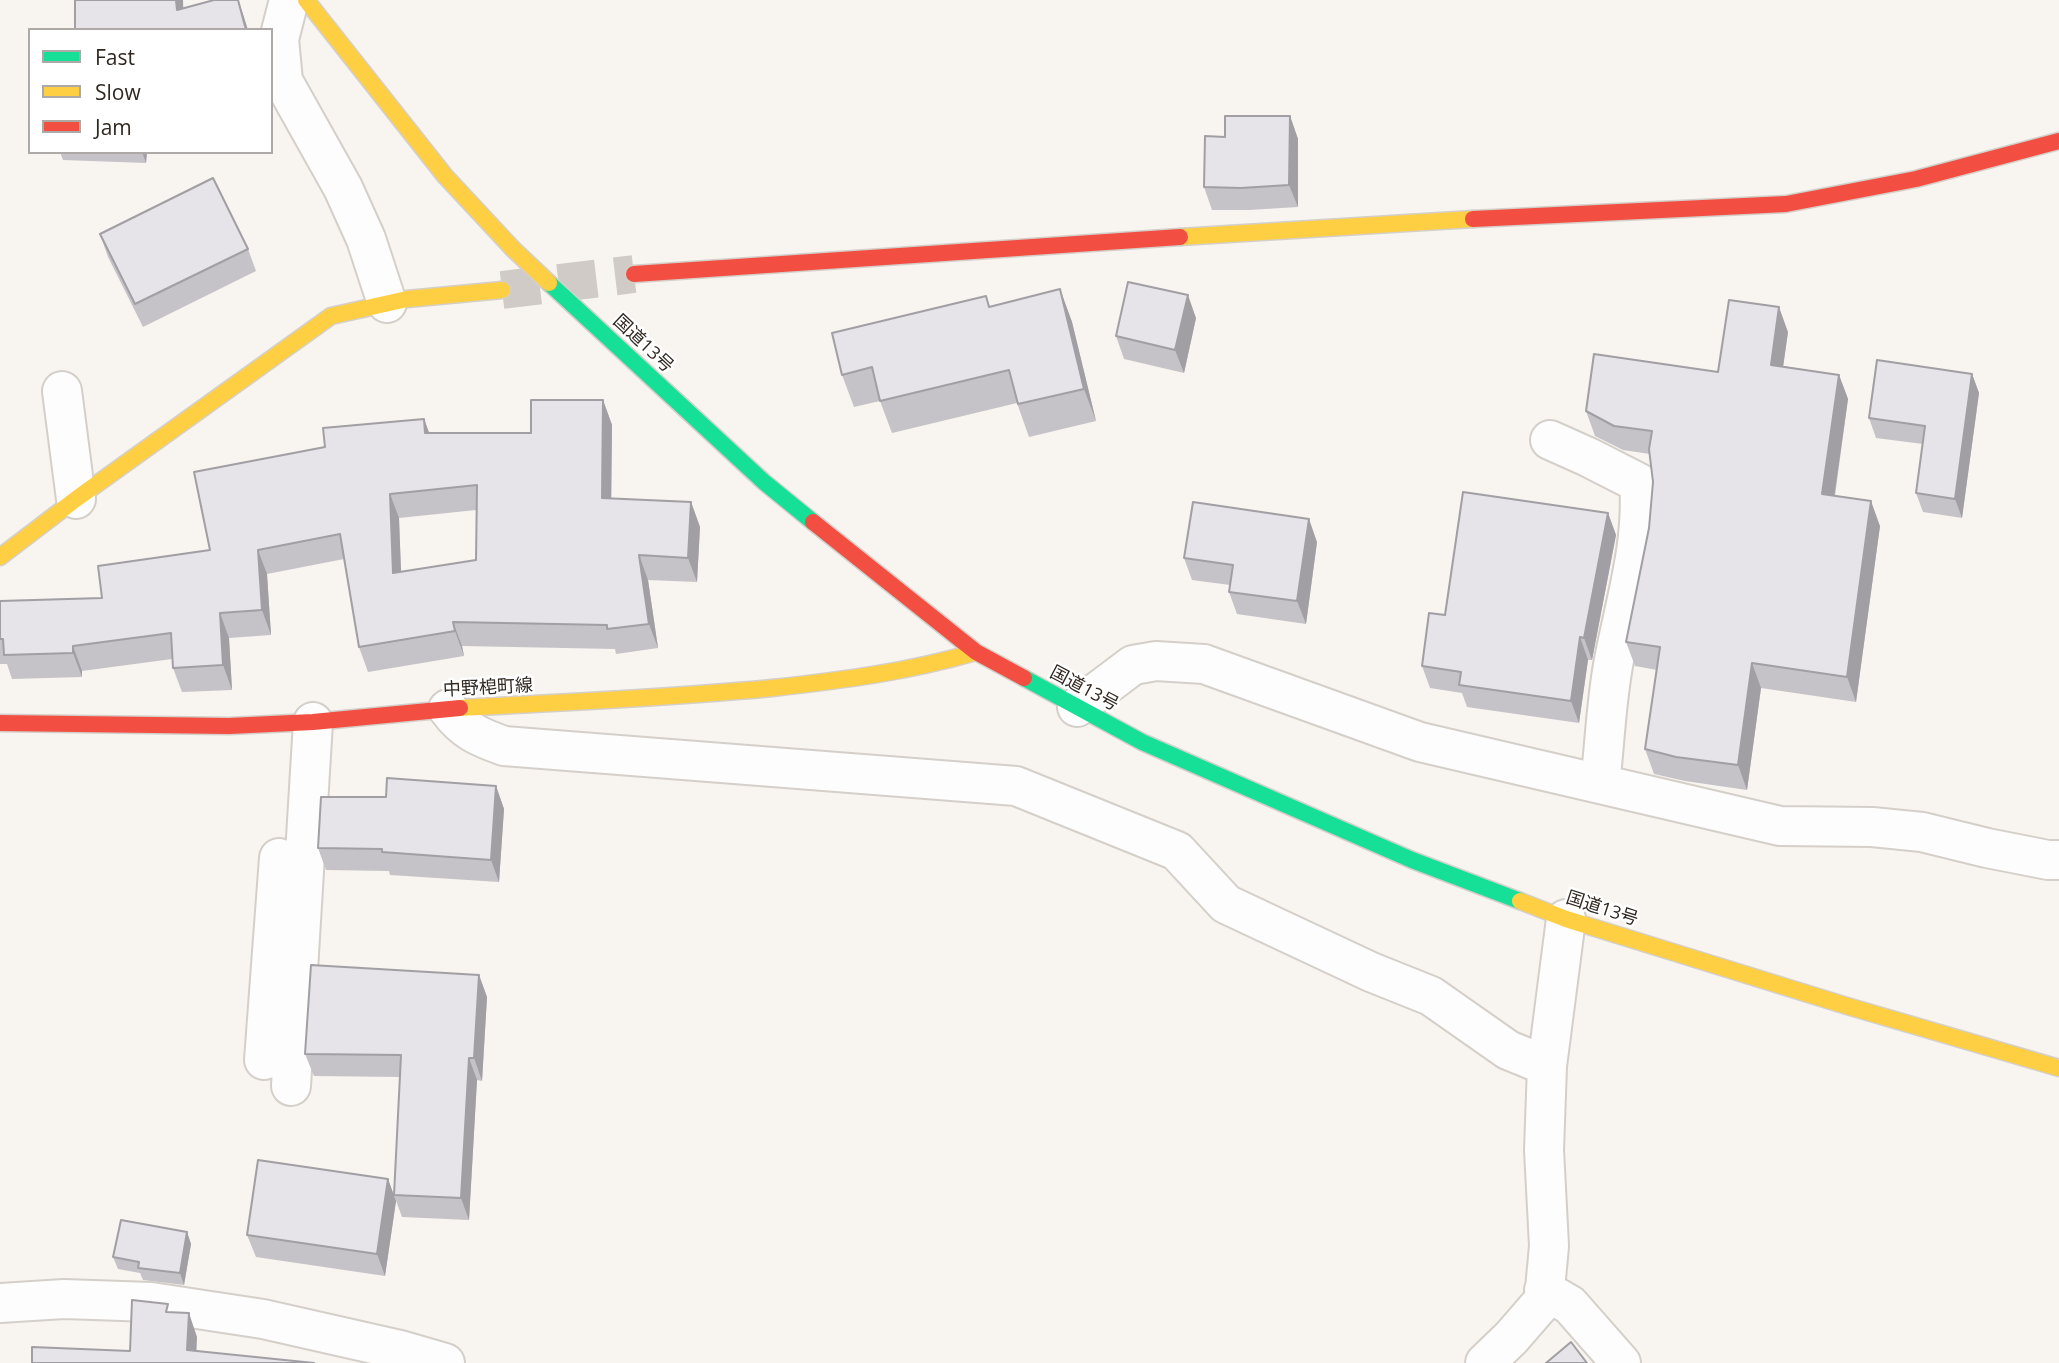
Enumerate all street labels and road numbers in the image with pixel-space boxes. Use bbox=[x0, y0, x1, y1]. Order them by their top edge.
street label: 国道13号 bbox=[608, 311, 678, 377]
street label: 国道13号 bbox=[1046, 662, 1122, 716]
street label: 中野梍町線 bbox=[442, 675, 534, 701]
street label: 国道13号 bbox=[1563, 887, 1641, 931]

